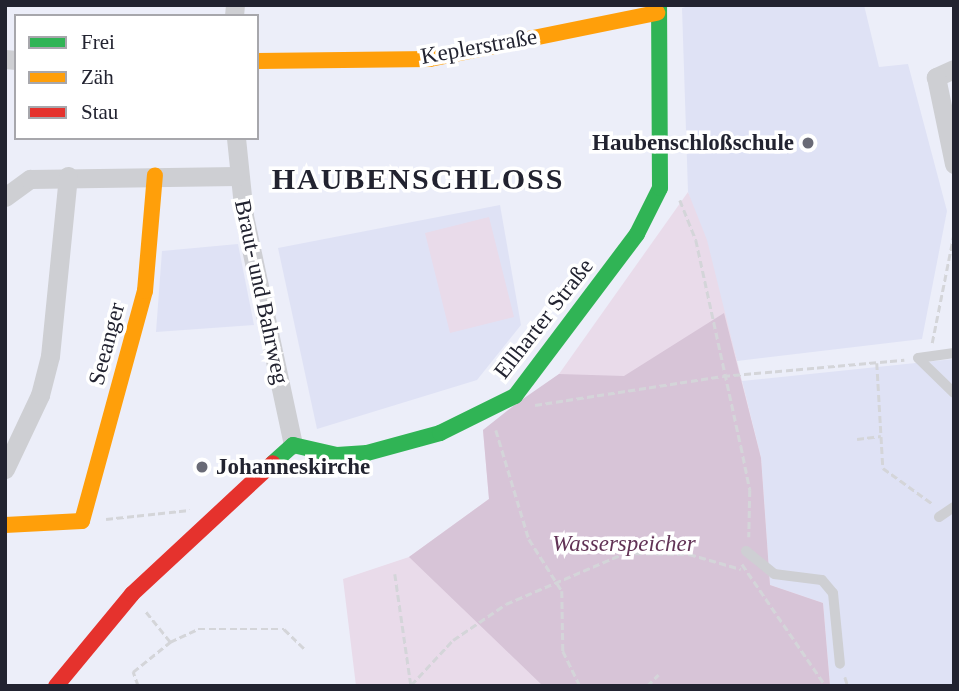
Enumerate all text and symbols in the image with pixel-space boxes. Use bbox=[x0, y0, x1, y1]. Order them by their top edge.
legend bbox=[14, 14, 259, 140]
street label: Keplerstraße bbox=[419, 23, 539, 71]
text: Frei bbox=[81, 30, 115, 54]
text: Zäh bbox=[81, 65, 114, 89]
text: Stau bbox=[81, 100, 118, 124]
place label: Haubenschloßschule bbox=[592, 129, 794, 157]
marker: Haubenschloßschule bbox=[800, 135, 816, 151]
district label: HAUBENSCHLOSS bbox=[273, 161, 563, 197]
street label: Braut- und Bahrweg bbox=[228, 197, 294, 387]
street label: Ellharter Straße bbox=[489, 253, 599, 385]
street label: Seeanger bbox=[83, 300, 131, 388]
place label: Johanneskirche bbox=[216, 453, 370, 481]
marker: Johanneskirche bbox=[194, 459, 210, 475]
park label: Wasserspeicher bbox=[552, 530, 696, 558]

